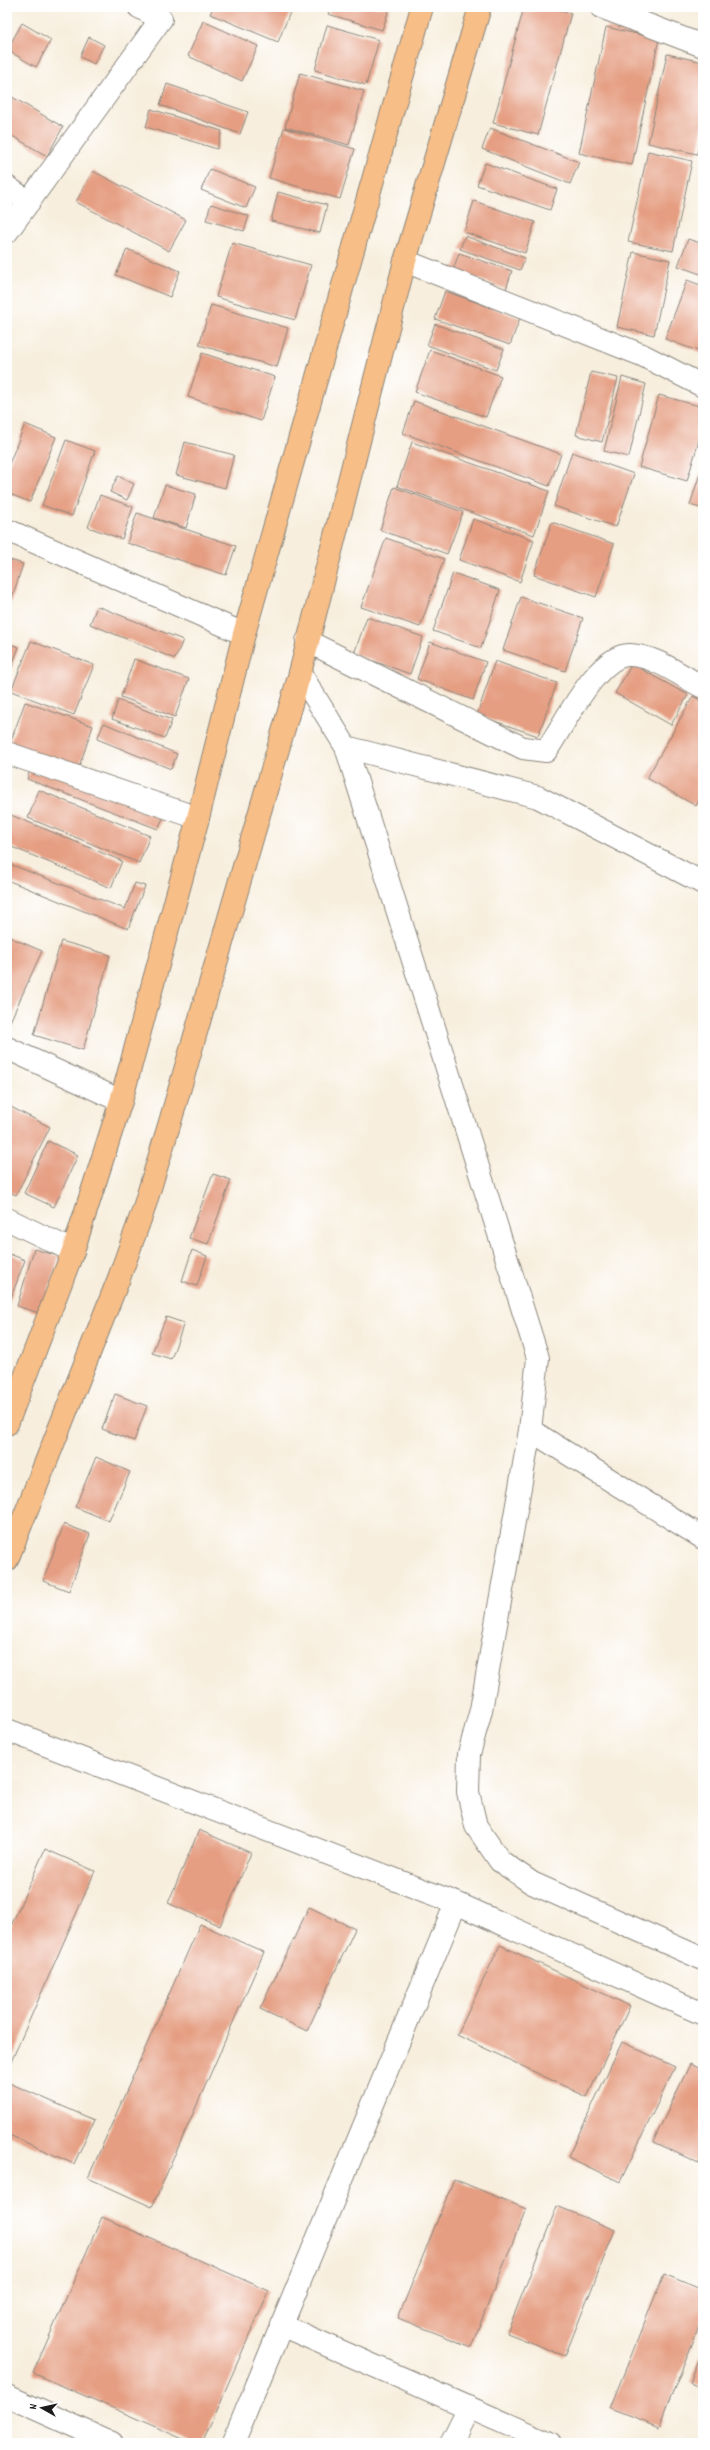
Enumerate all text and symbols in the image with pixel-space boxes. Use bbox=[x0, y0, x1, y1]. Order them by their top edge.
north arrow bbox=[22, 2388, 62, 2428]
text: N bbox=[26, 2403, 42, 2411]

